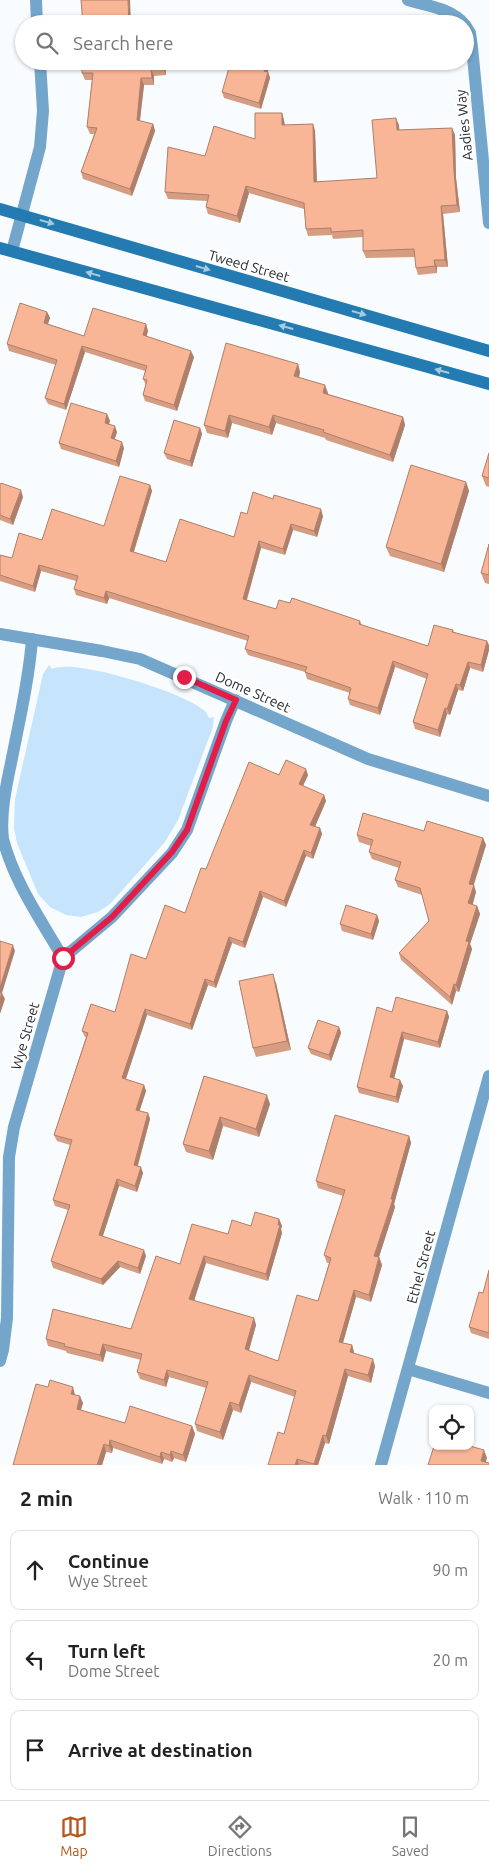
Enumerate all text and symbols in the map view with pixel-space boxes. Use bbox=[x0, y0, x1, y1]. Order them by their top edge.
search box bbox=[15, 15, 474, 70]
icon: search bbox=[33, 29, 61, 57]
text: Search here bbox=[73, 32, 173, 54]
street label: Aadies Way bbox=[452, 88, 476, 161]
one-way arrow bbox=[40, 219, 55, 227]
street label: Tweed Street bbox=[207, 247, 292, 285]
one-way arrow bbox=[196, 264, 211, 272]
one-way arrow bbox=[86, 270, 101, 278]
one-way arrow bbox=[352, 310, 367, 318]
one-way arrow bbox=[278, 323, 293, 331]
one-way arrow bbox=[435, 366, 450, 374]
route end bbox=[173, 666, 196, 689]
street label: Dome Street bbox=[213, 668, 293, 716]
route start bbox=[52, 947, 75, 970]
street label: Wye Street bbox=[8, 1000, 42, 1072]
street label: Ethel Street bbox=[404, 1228, 439, 1305]
map controls bbox=[429, 1405, 474, 1450]
button: locate bbox=[429, 1405, 474, 1450]
text: 2 min bbox=[20, 1486, 73, 1510]
text: Walk · 110 m bbox=[378, 1489, 469, 1507]
text: Continue bbox=[68, 1550, 149, 1572]
icon: ahead bbox=[21, 1556, 49, 1584]
text: 90 m bbox=[432, 1561, 468, 1579]
text: Wye Street bbox=[68, 1572, 148, 1590]
text: Turn left bbox=[68, 1640, 146, 1662]
icon: left bbox=[21, 1646, 49, 1674]
text: 20 m bbox=[432, 1651, 468, 1669]
text: Dome Street bbox=[68, 1662, 160, 1680]
icon: arrive bbox=[21, 1736, 49, 1764]
text: Arrive at destination bbox=[68, 1739, 253, 1761]
tab: Map bbox=[60, 1813, 88, 1859]
tab: Directions bbox=[208, 1813, 272, 1859]
tab: Saved bbox=[392, 1813, 429, 1859]

